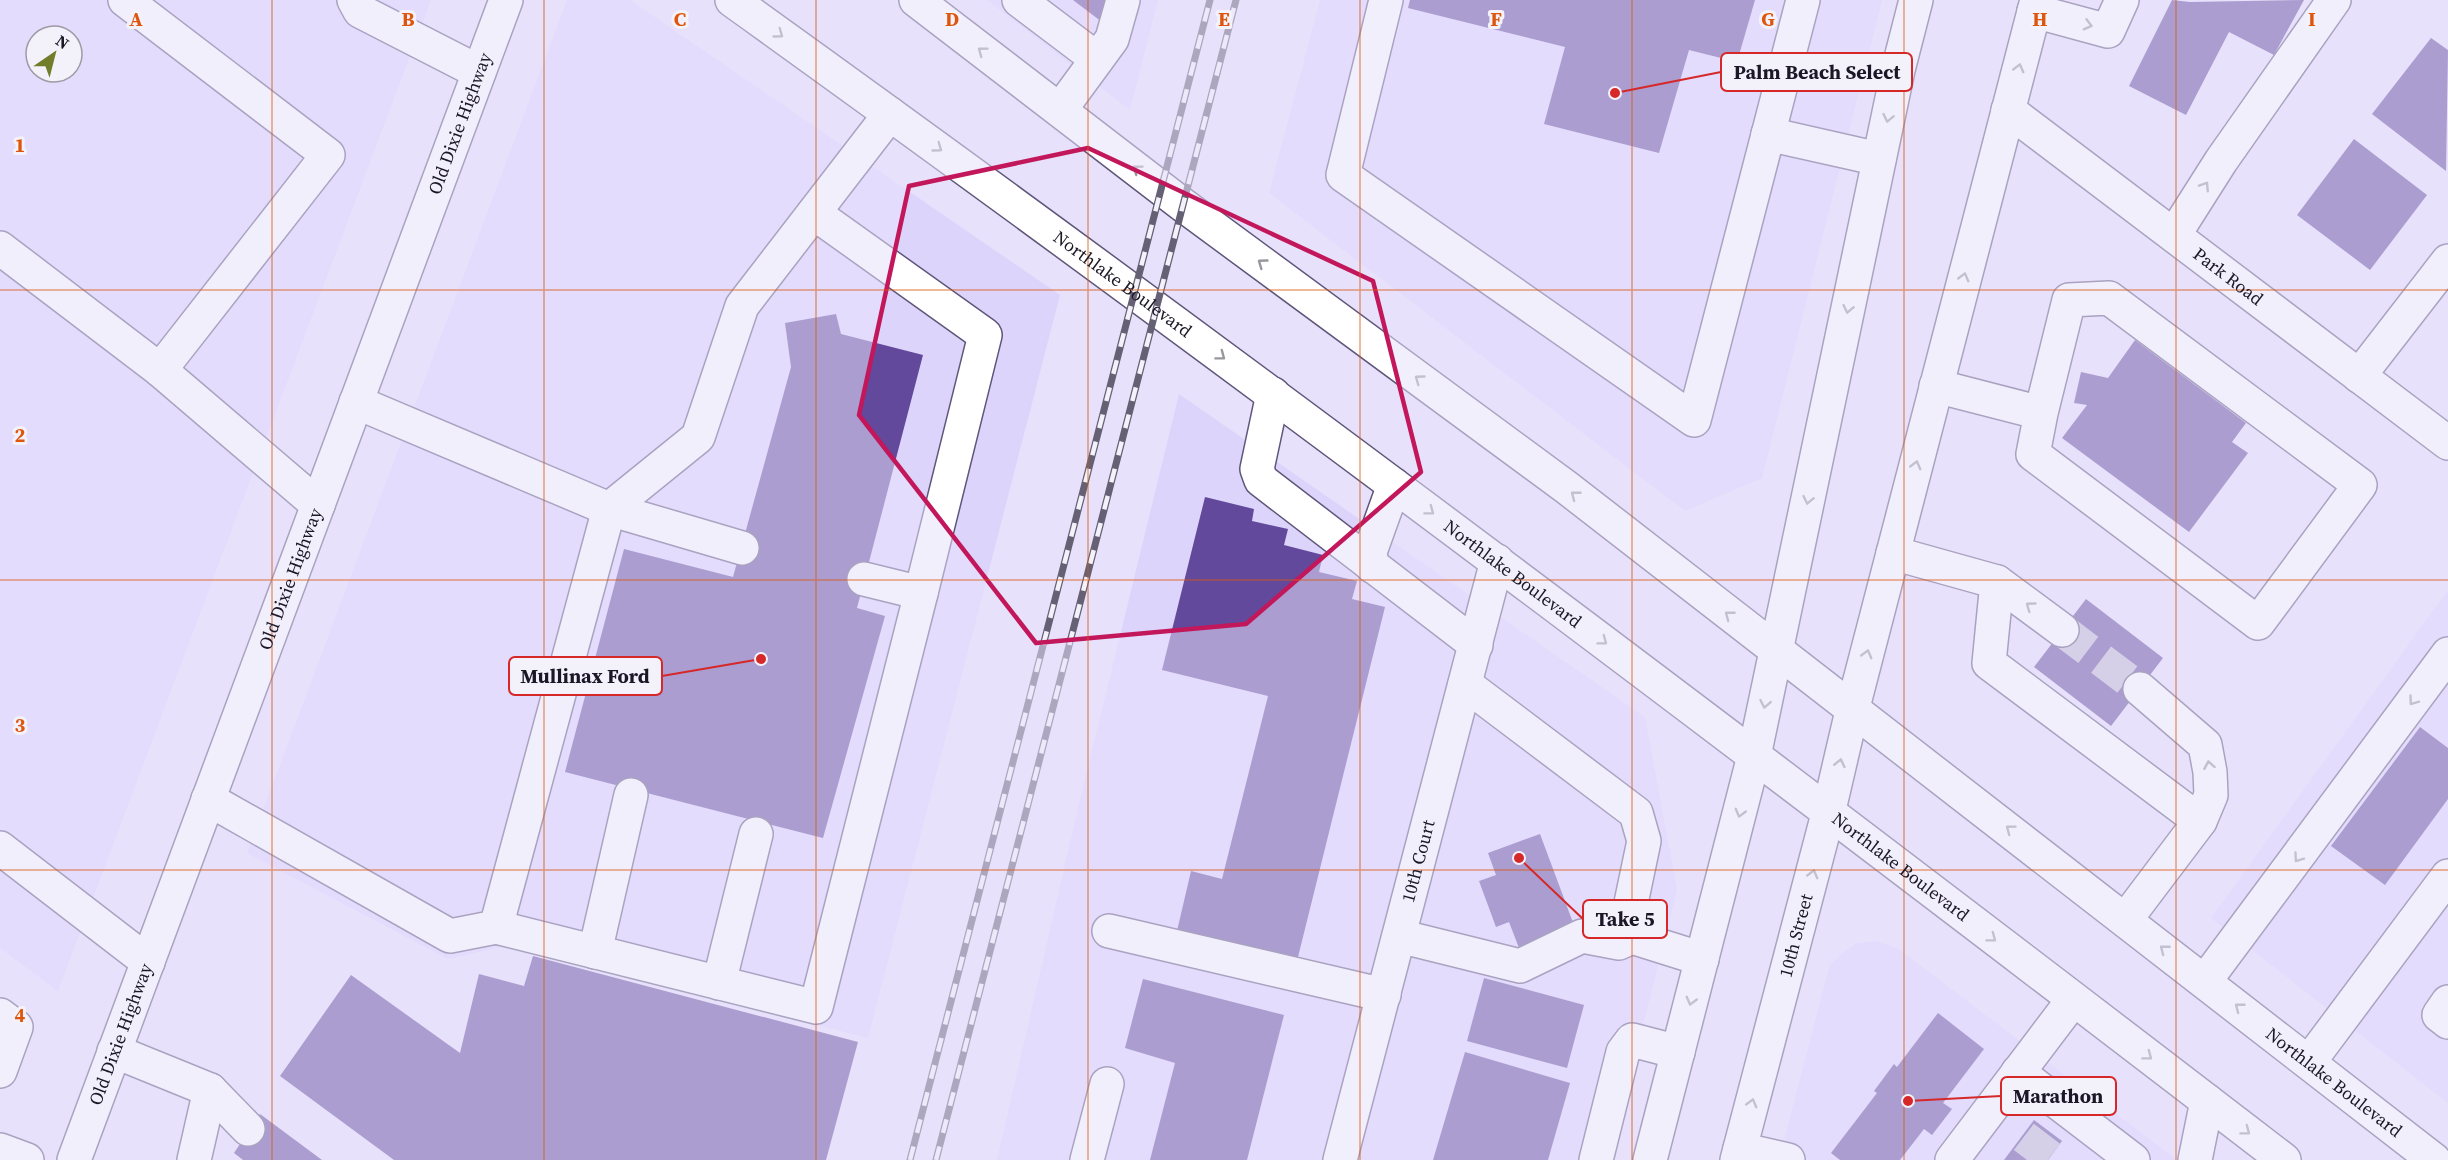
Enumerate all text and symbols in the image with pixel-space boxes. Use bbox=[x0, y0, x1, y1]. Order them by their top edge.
text: A bbox=[129, 5, 143, 33]
text: B bbox=[401, 5, 415, 33]
text: C bbox=[674, 5, 686, 33]
text: D bbox=[945, 5, 959, 33]
text: E bbox=[1218, 5, 1230, 33]
text: F bbox=[1490, 5, 1502, 33]
text: G bbox=[1761, 5, 1775, 33]
text: H bbox=[2032, 5, 2048, 33]
text: I bbox=[2308, 5, 2316, 33]
one-way arrow bbox=[2082, 18, 2092, 30]
north arrow bbox=[24, 24, 84, 84]
one-way arrow bbox=[773, 27, 784, 38]
text: N bbox=[52, 29, 74, 54]
one-way arrow bbox=[978, 47, 989, 58]
street label: Old Dixie Highway bbox=[422, 48, 498, 198]
callout: Palm Beach Select bbox=[1721, 53, 1912, 91]
text: Palm Beach Select bbox=[1733, 58, 1901, 86]
one-way arrow bbox=[2012, 63, 2024, 74]
one-way arrow bbox=[1882, 113, 1895, 123]
text: 1 bbox=[15, 131, 25, 159]
one-way arrow bbox=[931, 141, 942, 152]
one-way arrow bbox=[1133, 165, 1144, 176]
one-way arrow bbox=[2197, 182, 2209, 192]
street label: Northlake Boulevard bbox=[1049, 224, 1197, 343]
street label: Park Road bbox=[2188, 241, 2269, 311]
one-way arrow bbox=[1258, 259, 1269, 270]
one-way arrow bbox=[1957, 272, 1970, 282]
one-way arrow bbox=[1842, 304, 1855, 314]
one-way arrow bbox=[1214, 349, 1225, 360]
one-way arrow bbox=[1414, 375, 1425, 386]
text: 2 bbox=[15, 421, 26, 449]
one-way arrow bbox=[1908, 461, 1921, 471]
one-way arrow bbox=[1571, 491, 1582, 502]
one-way arrow bbox=[1802, 495, 1815, 505]
street label: Old Dixie Highway bbox=[252, 504, 328, 653]
one-way arrow bbox=[1423, 504, 1434, 515]
street label: Northlake Boulevard bbox=[1439, 514, 1587, 633]
one-way arrow bbox=[2025, 602, 2036, 613]
one-way arrow bbox=[1725, 611, 1736, 622]
one-way arrow bbox=[1596, 634, 1607, 645]
one-way arrow bbox=[1859, 649, 1872, 659]
callout: Mullinax Ford bbox=[509, 657, 662, 695]
text: Mullinax Ford bbox=[520, 662, 650, 690]
one-way arrow bbox=[2410, 695, 2421, 706]
one-way arrow bbox=[1759, 698, 1772, 708]
text: 3 bbox=[15, 711, 26, 739]
one-way arrow bbox=[1833, 758, 1846, 768]
one-way arrow bbox=[2203, 760, 2216, 770]
street label: Northlake Boulevard bbox=[1827, 806, 1975, 927]
one-way arrow bbox=[1734, 807, 1747, 817]
street label: 10th Court bbox=[1395, 817, 1441, 905]
one-way arrow bbox=[2006, 826, 2017, 837]
one-way arrow bbox=[2294, 852, 2305, 863]
one-way arrow bbox=[1805, 870, 1818, 880]
street label: 10th Street bbox=[1773, 891, 1819, 980]
callout: Take 5 bbox=[1583, 900, 1667, 938]
text: Take 5 bbox=[1595, 905, 1655, 933]
one-way arrow bbox=[1986, 931, 1997, 942]
one-way arrow bbox=[2160, 946, 2171, 957]
street label: Old Dixie Highway bbox=[82, 959, 158, 1109]
one-way arrow bbox=[1686, 995, 1698, 1006]
text: 4 bbox=[15, 1001, 26, 1029]
one-way arrow bbox=[2235, 1004, 2246, 1015]
street label: Northlake Boulevard bbox=[2261, 1021, 2408, 1143]
one-way arrow bbox=[2141, 1049, 2152, 1060]
callout: Marathon bbox=[2001, 1077, 2116, 1115]
text: Marathon bbox=[2013, 1082, 2103, 1110]
one-way arrow bbox=[1745, 1099, 1757, 1109]
one-way arrow bbox=[2239, 1123, 2250, 1134]

